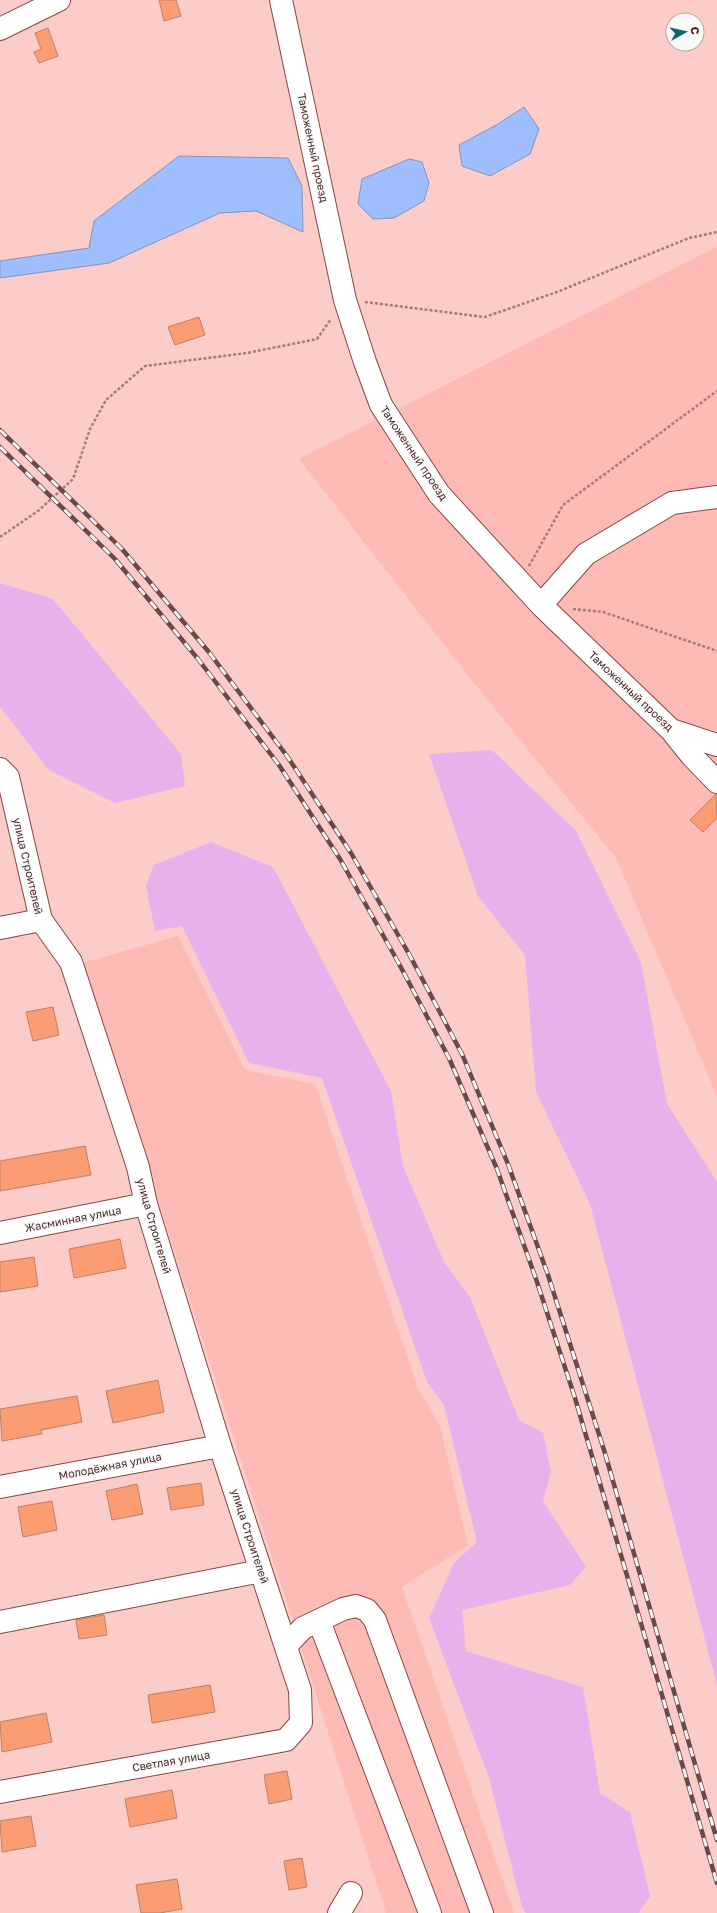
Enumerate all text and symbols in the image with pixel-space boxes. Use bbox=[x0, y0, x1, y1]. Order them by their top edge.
north arrow bbox=[665, 12, 705, 52]
text: С bbox=[688, 26, 702, 35]
street label: Таможенный проезд bbox=[296, 92, 331, 204]
street label: Таможенный проезд bbox=[378, 403, 451, 503]
street label: Таможенный проезд bbox=[586, 648, 677, 733]
street label: улица Строителей bbox=[11, 816, 46, 916]
street label: улица Строителей bbox=[135, 1176, 174, 1275]
street label: Жасминная улица bbox=[23, 1203, 122, 1234]
street label: Молодёжная улица bbox=[57, 1449, 163, 1482]
street label: улица Строителей bbox=[229, 1487, 272, 1585]
street label: Светлая улица bbox=[131, 1747, 211, 1774]

